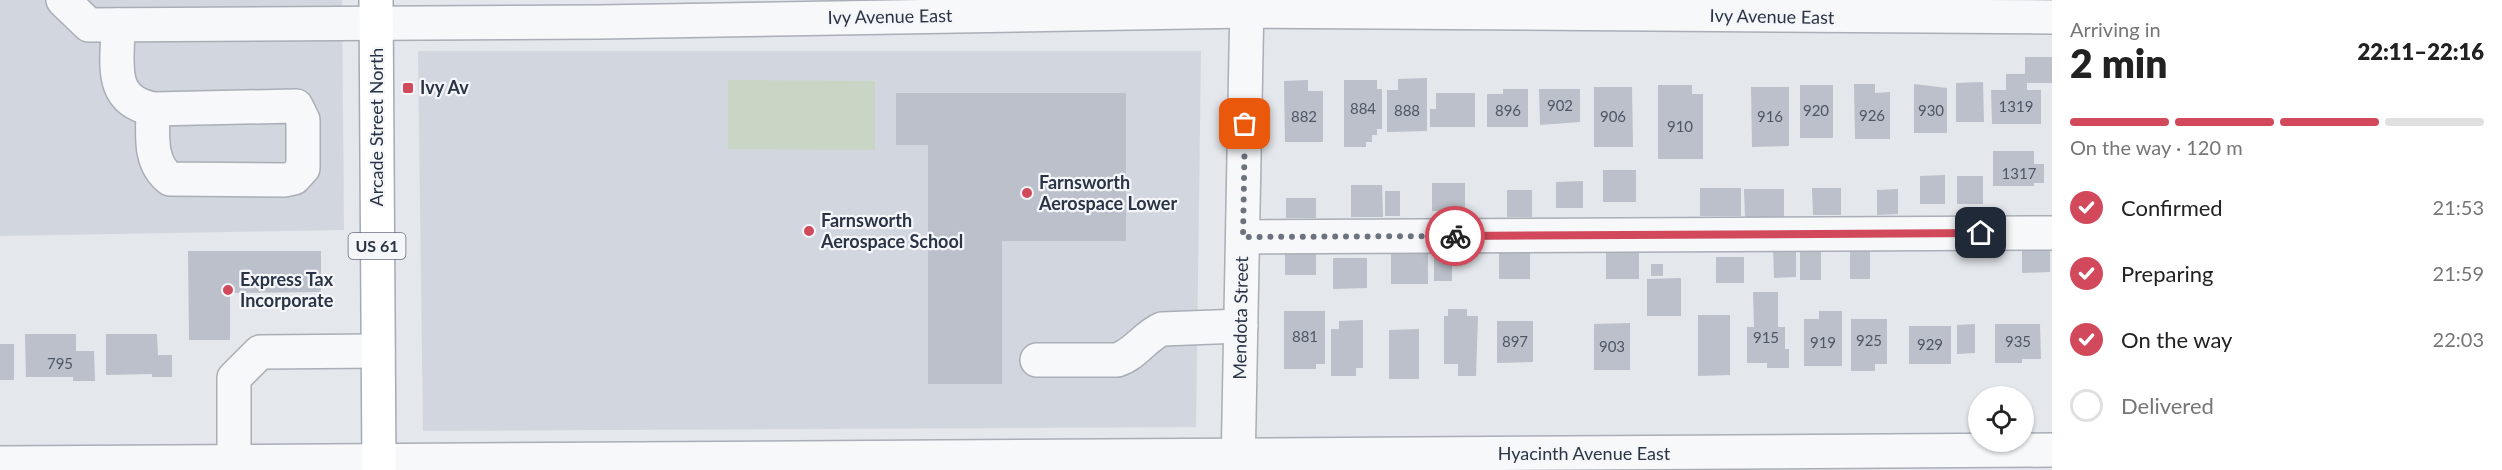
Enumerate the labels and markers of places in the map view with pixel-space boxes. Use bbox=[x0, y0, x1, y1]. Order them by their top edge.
place label: Ivy Av bbox=[420, 76, 469, 98]
marker: Ivy Av bbox=[401, 81, 415, 95]
pin bbox=[1219, 98, 1270, 149]
place label: Farnsworth Aerospace Lower bbox=[1038, 171, 1177, 214]
marker: Farnsworth Aerospace Lower bbox=[1020, 186, 1034, 200]
pin bbox=[1955, 207, 2006, 258]
place label: Farnsworth Aerospace School bbox=[820, 209, 963, 252]
marker: Farnsworth Aerospace School bbox=[802, 224, 816, 238]
place label: Express Tax Incorporate bbox=[240, 268, 334, 311]
marker: Express Tax Incorporate bbox=[221, 283, 235, 297]

